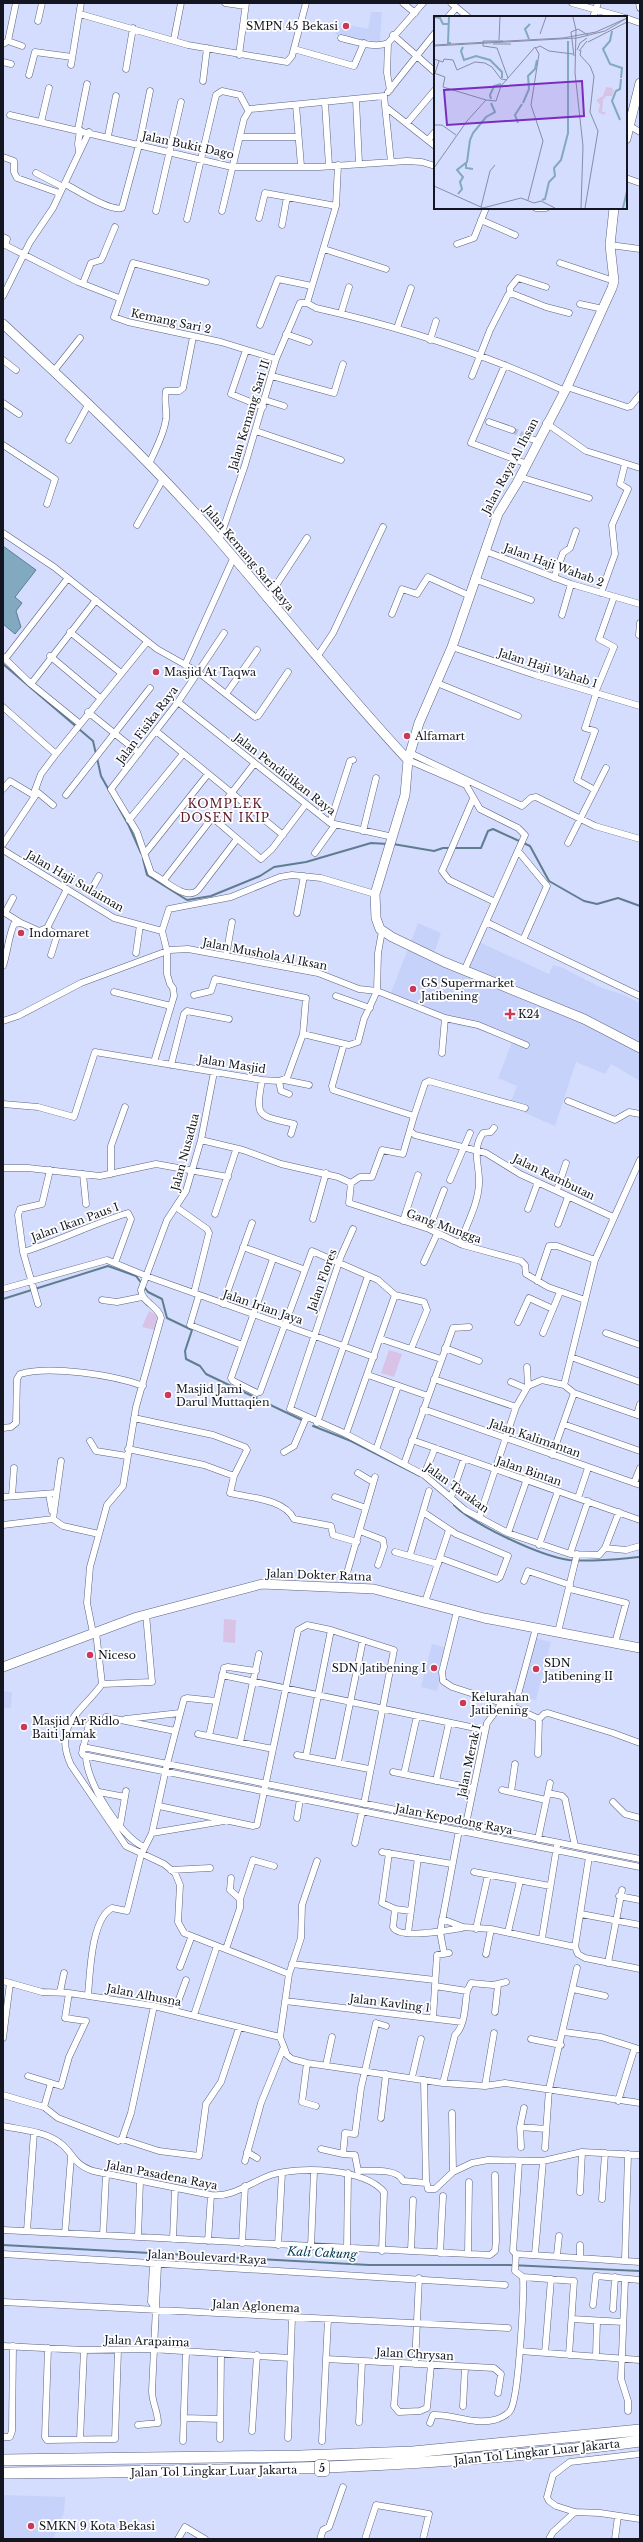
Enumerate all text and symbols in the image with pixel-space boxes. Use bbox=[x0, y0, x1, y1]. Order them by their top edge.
inset map bbox=[434, 16, 627, 209]
place label: SMPN 45 Bekasi bbox=[246, 19, 338, 33]
marker: SMPN 45 Bekasi bbox=[341, 21, 351, 31]
street label: Jalan Bukit Dago bbox=[139, 128, 235, 162]
street label: Kemang Sari 2 bbox=[130, 306, 213, 336]
street label: Jalan Kemang Sari II bbox=[225, 358, 273, 474]
street label: Jalan Raya Al Ihsan bbox=[478, 415, 541, 518]
street label: Jalan Kemang Sari Raya bbox=[200, 501, 298, 614]
street label: Jalan Haji Wahab 2 bbox=[500, 540, 606, 590]
street label: Jalan Haji Wahab 1 bbox=[495, 645, 599, 691]
place label: Masjid At Taqwa bbox=[164, 665, 257, 679]
marker: Masjid At Taqwa bbox=[151, 667, 161, 677]
street label: Jalan Fisika Raya bbox=[112, 683, 181, 768]
street label: Jalan Pendidikan Raya bbox=[230, 729, 339, 819]
place label: Alfamart bbox=[414, 729, 466, 743]
marker: Alfamart bbox=[402, 731, 412, 741]
district label: KOMPLEK DOSEN IKIP bbox=[180, 796, 270, 825]
street label: Jalan Haji Sulaiman bbox=[22, 846, 127, 915]
place label: Indomaret bbox=[29, 926, 90, 940]
marker: Indomaret bbox=[16, 928, 26, 938]
street label: Jalan Mushola Al Iksan bbox=[199, 935, 329, 973]
place label: GS Supermarket Jatibening bbox=[419, 976, 515, 1003]
marker: GS Supermarket Jatibening bbox=[408, 984, 418, 994]
place label: K24 bbox=[518, 1007, 540, 1021]
marker: K24 bbox=[505, 1009, 515, 1019]
street label: Jalan Masjid bbox=[195, 1051, 267, 1076]
street label: Jalan Nusadua bbox=[167, 1111, 202, 1194]
street label: Jalan Rambutan bbox=[509, 1150, 598, 1203]
street label: Jalan Ikan Paus I bbox=[27, 1199, 121, 1245]
street label: Gang Mungga bbox=[405, 1206, 484, 1246]
street label: Jalan Flores bbox=[304, 1247, 340, 1315]
street label: Jalan Irian Jaya bbox=[219, 1286, 306, 1328]
place label: Masjid Jami Darul Muttaqien bbox=[176, 1382, 270, 1409]
marker: Masjid Jami Darul Muttaqien bbox=[163, 1390, 173, 1400]
street label: Jalan Kalimantan bbox=[486, 1415, 583, 1460]
street label: Jalan Bintan bbox=[493, 1453, 564, 1489]
street label: Jalan Tarakan bbox=[421, 1459, 492, 1516]
street label: Jalan Dokter Ratna bbox=[264, 1566, 373, 1584]
place label: Niceso bbox=[98, 1648, 136, 1662]
marker: Niceso bbox=[85, 1650, 95, 1660]
place label: SDN Jatibening II bbox=[542, 1656, 614, 1683]
place label: SDN Jatibening I bbox=[332, 1661, 426, 1675]
marker: SDN Jatibening I bbox=[429, 1663, 439, 1673]
marker: SDN Jatibening II bbox=[531, 1664, 541, 1674]
place label: Kelurahan Jatibening bbox=[469, 1690, 530, 1717]
marker: Kelurahan Jatibening bbox=[458, 1698, 468, 1708]
place label: Masjid Ar Ridlo Baiti Jamak bbox=[32, 1714, 120, 1741]
marker: Masjid Ar Ridlo Baiti Jamak bbox=[19, 1722, 29, 1732]
street label: Jalan Merak I bbox=[454, 1723, 484, 1801]
street label: Jalan Kepodong Raya bbox=[392, 1800, 515, 1837]
street label: Jalan Alhusna bbox=[104, 1981, 183, 2009]
street label: Jalan Kavling 1 bbox=[347, 1991, 431, 2015]
street label: Jalan Pasadena Raya bbox=[103, 2157, 220, 2193]
water label: Kali Cakung bbox=[286, 2243, 359, 2262]
street label: Jalan Boulevard Raya bbox=[145, 2247, 268, 2267]
street label: Jalan Aglonema bbox=[210, 2297, 301, 2315]
street label: Jalan Arapaima bbox=[102, 2332, 191, 2350]
street label: Jalan Chrysan bbox=[374, 2345, 455, 2363]
street label: Jalan Tol Lingkar Luar Jakarta bbox=[451, 2436, 621, 2468]
road number: 5 bbox=[315, 2460, 329, 2476]
street label: Jalan Tol Lingkar Luar Jakarta bbox=[129, 2463, 298, 2479]
place label: SMKN 9 Kota Bekasi bbox=[39, 2519, 155, 2533]
marker: SMKN 9 Kota Bekasi bbox=[26, 2521, 36, 2531]

